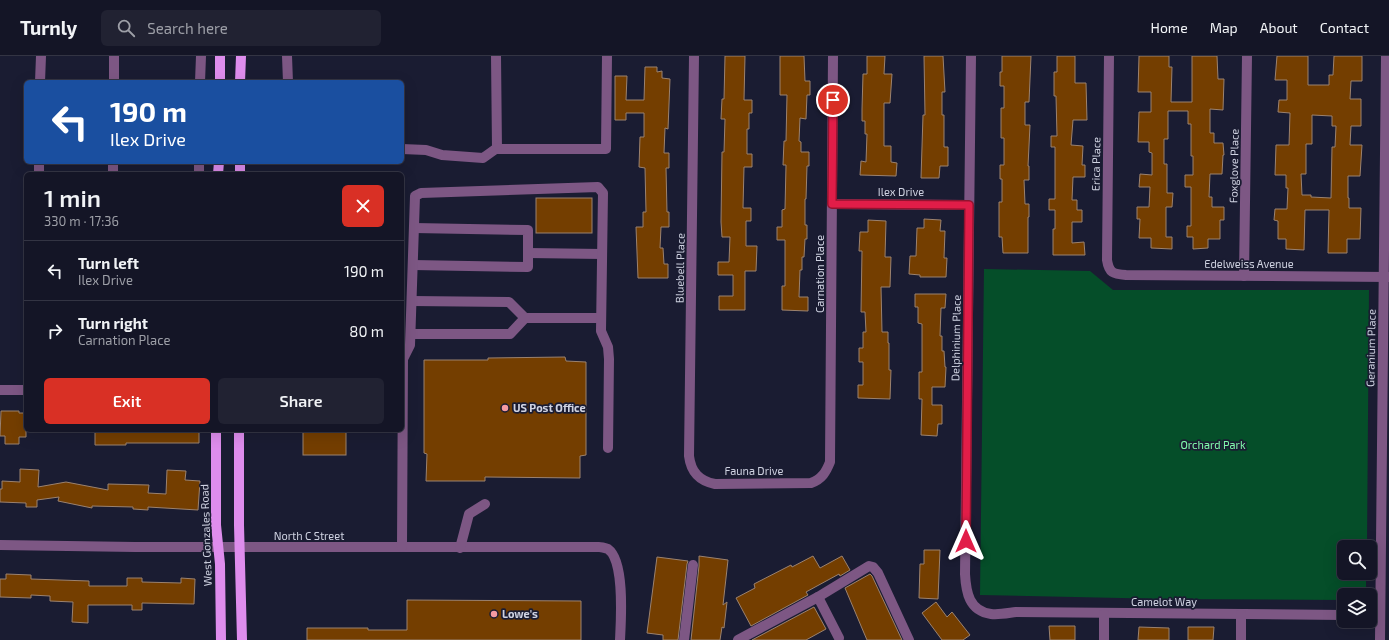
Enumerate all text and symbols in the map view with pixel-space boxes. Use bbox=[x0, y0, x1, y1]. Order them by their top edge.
search box bbox=[101, 10, 381, 46]
text: Turnly bbox=[20, 16, 77, 39]
icon: search bbox=[115, 17, 137, 39]
text: Search here bbox=[147, 19, 228, 37]
text: Home bbox=[1151, 19, 1188, 36]
text: Map bbox=[1210, 19, 1238, 36]
text: About bbox=[1260, 19, 1298, 36]
text: Contact bbox=[1320, 19, 1369, 36]
pin bbox=[816, 83, 850, 117]
icon: arrive bbox=[822, 89, 844, 111]
text: 190 m bbox=[110, 94, 187, 128]
icon: left bbox=[44, 96, 96, 148]
text: Ilex Drive bbox=[110, 128, 186, 150]
street label: Foxglove Place bbox=[1226, 129, 1241, 203]
street label: Erica Place bbox=[1089, 137, 1102, 191]
text: 1 min bbox=[44, 183, 101, 212]
button: close bbox=[342, 185, 384, 227]
street label: Ilex Drive bbox=[878, 185, 924, 198]
text: 330 m · 17:36 bbox=[44, 213, 119, 229]
street label: Bluebell Place bbox=[672, 233, 687, 303]
street label: Carnation Place bbox=[813, 235, 826, 313]
text: Turn left bbox=[78, 254, 139, 272]
street label: Edelweiss Avenue bbox=[1204, 257, 1294, 270]
icon: left bbox=[44, 260, 66, 282]
text: 190 m bbox=[344, 262, 384, 280]
text: Ilex Drive bbox=[78, 272, 133, 288]
street label: Delphinium Place bbox=[948, 295, 963, 381]
street label: Geranium Place bbox=[1363, 309, 1378, 387]
text: Turn right bbox=[78, 314, 148, 332]
icon: right bbox=[44, 320, 66, 342]
text: 80 m bbox=[349, 322, 384, 340]
text: Carnation Place bbox=[78, 332, 170, 348]
button: Exit bbox=[44, 378, 210, 424]
button: Share bbox=[218, 378, 384, 424]
place label: US Post Office bbox=[513, 401, 586, 414]
marker: US Post Office bbox=[500, 403, 510, 413]
park label: Orchard Park bbox=[1181, 438, 1246, 451]
street label: Fauna Drive bbox=[725, 464, 784, 477]
street label: West Gonzales Road bbox=[197, 484, 214, 586]
position arrow bbox=[945, 520, 987, 562]
street label: North C Street bbox=[274, 529, 344, 542]
map controls bbox=[1337, 540, 1377, 628]
button: search bbox=[1337, 540, 1377, 580]
button: layers bbox=[1337, 588, 1377, 628]
street label: Camelot Way bbox=[1131, 595, 1197, 608]
place label: Lowe's bbox=[502, 607, 538, 620]
marker: Lowe's bbox=[489, 609, 499, 619]

